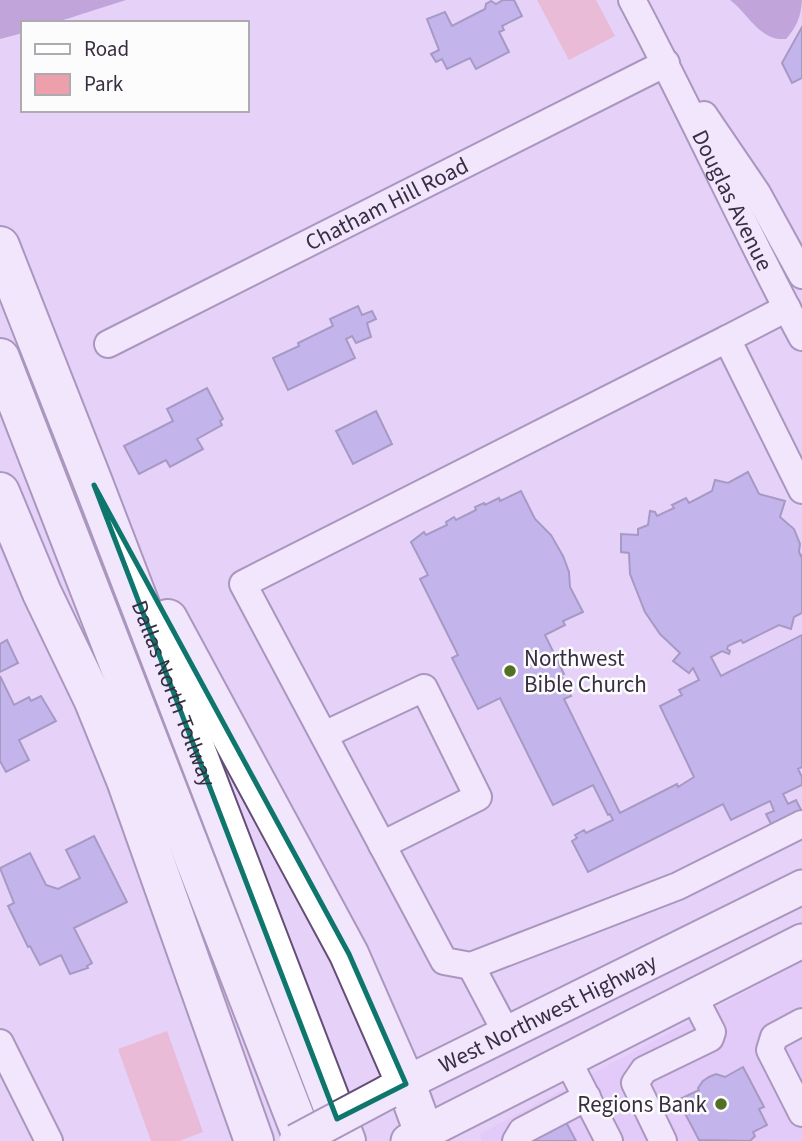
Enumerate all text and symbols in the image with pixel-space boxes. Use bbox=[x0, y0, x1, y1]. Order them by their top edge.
legend bbox=[21, 21, 248, 112]
text: Road bbox=[84, 34, 129, 64]
text: Park bbox=[84, 69, 124, 99]
street label: Douglas Avenue bbox=[683, 124, 781, 276]
street label: Chatham Hill Road bbox=[300, 149, 474, 259]
street label: Dallas North Tollway bbox=[123, 596, 224, 792]
place label: Northwest Bible Church bbox=[524, 642, 647, 701]
marker: Northwest Bible Church bbox=[502, 663, 518, 679]
street label: West Northwest Highway bbox=[433, 945, 663, 1081]
place label: Regions Bank bbox=[577, 1088, 708, 1121]
marker: Regions Bank bbox=[713, 1096, 729, 1112]

